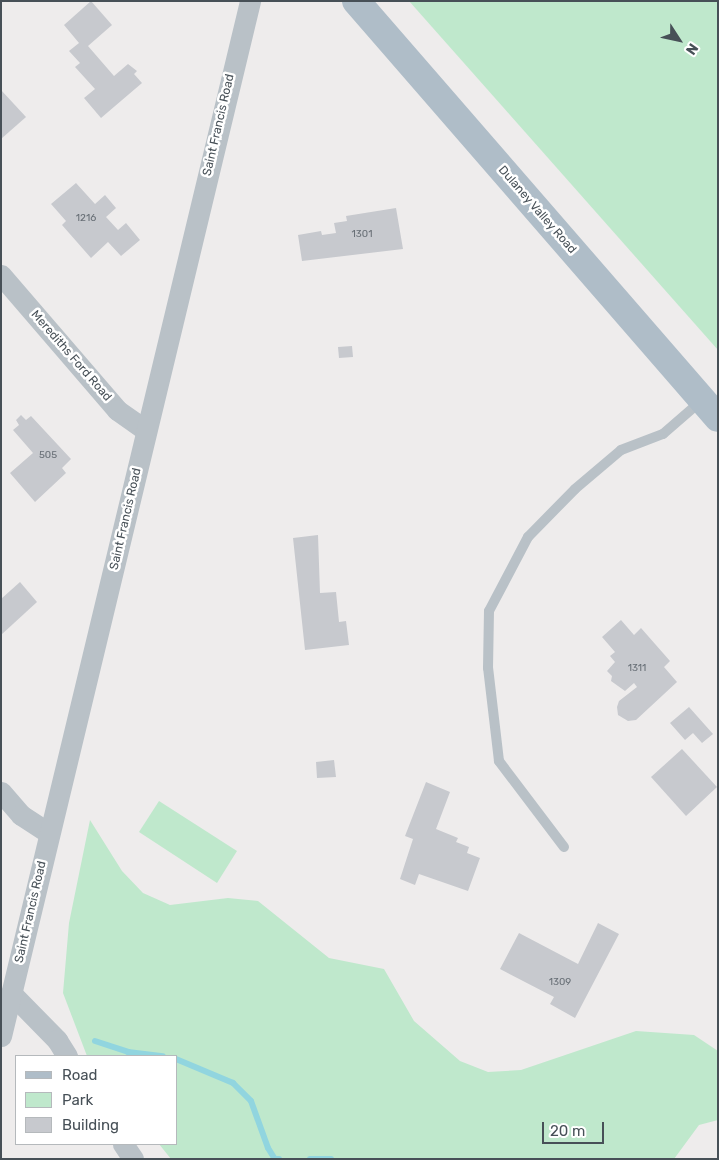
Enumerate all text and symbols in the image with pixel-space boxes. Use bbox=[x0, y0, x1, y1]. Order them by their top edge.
north arrow bbox=[654, 15, 704, 65]
text: N bbox=[682, 40, 702, 58]
street label: Saint Francis Road bbox=[200, 73, 238, 177]
street label: Dulaney Valley Road bbox=[495, 163, 579, 257]
house number: 1216 bbox=[76, 213, 96, 225]
house number: 1301 bbox=[352, 229, 372, 241]
street label: Merediths Ford Road bbox=[28, 308, 114, 404]
house number: 505 bbox=[39, 450, 57, 462]
street label: Saint Francis Road bbox=[107, 467, 145, 571]
house number: 1311 bbox=[628, 663, 646, 675]
street label: Saint Francis Road bbox=[12, 860, 50, 964]
house number: 1309 bbox=[549, 977, 571, 989]
legend bbox=[15, 1055, 178, 1145]
text: Road bbox=[62, 1066, 98, 1084]
text: Park bbox=[62, 1091, 93, 1109]
scale bar bbox=[544, 1112, 606, 1144]
text: Building bbox=[62, 1116, 119, 1134]
text: 20 m bbox=[550, 1122, 585, 1140]

